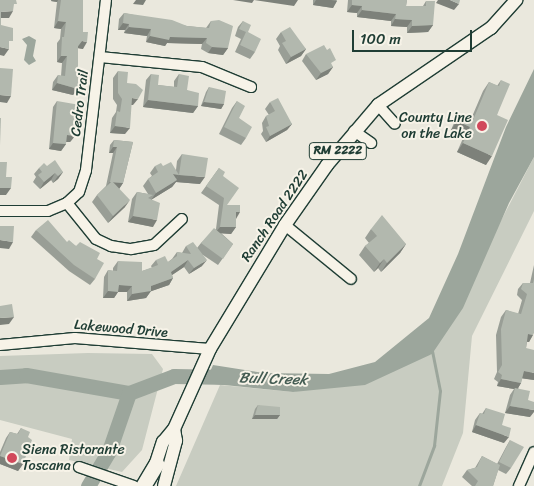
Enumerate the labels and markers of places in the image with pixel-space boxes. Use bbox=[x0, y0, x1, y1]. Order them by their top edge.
place label: County Line on the Lake bbox=[399, 110, 472, 142]
marker: County Line on the Lake bbox=[476, 120, 488, 132]
place label: Siena Ristorante Toscana bbox=[22, 442, 126, 474]
marker: Siena Ristorante Toscana bbox=[6, 452, 18, 464]

